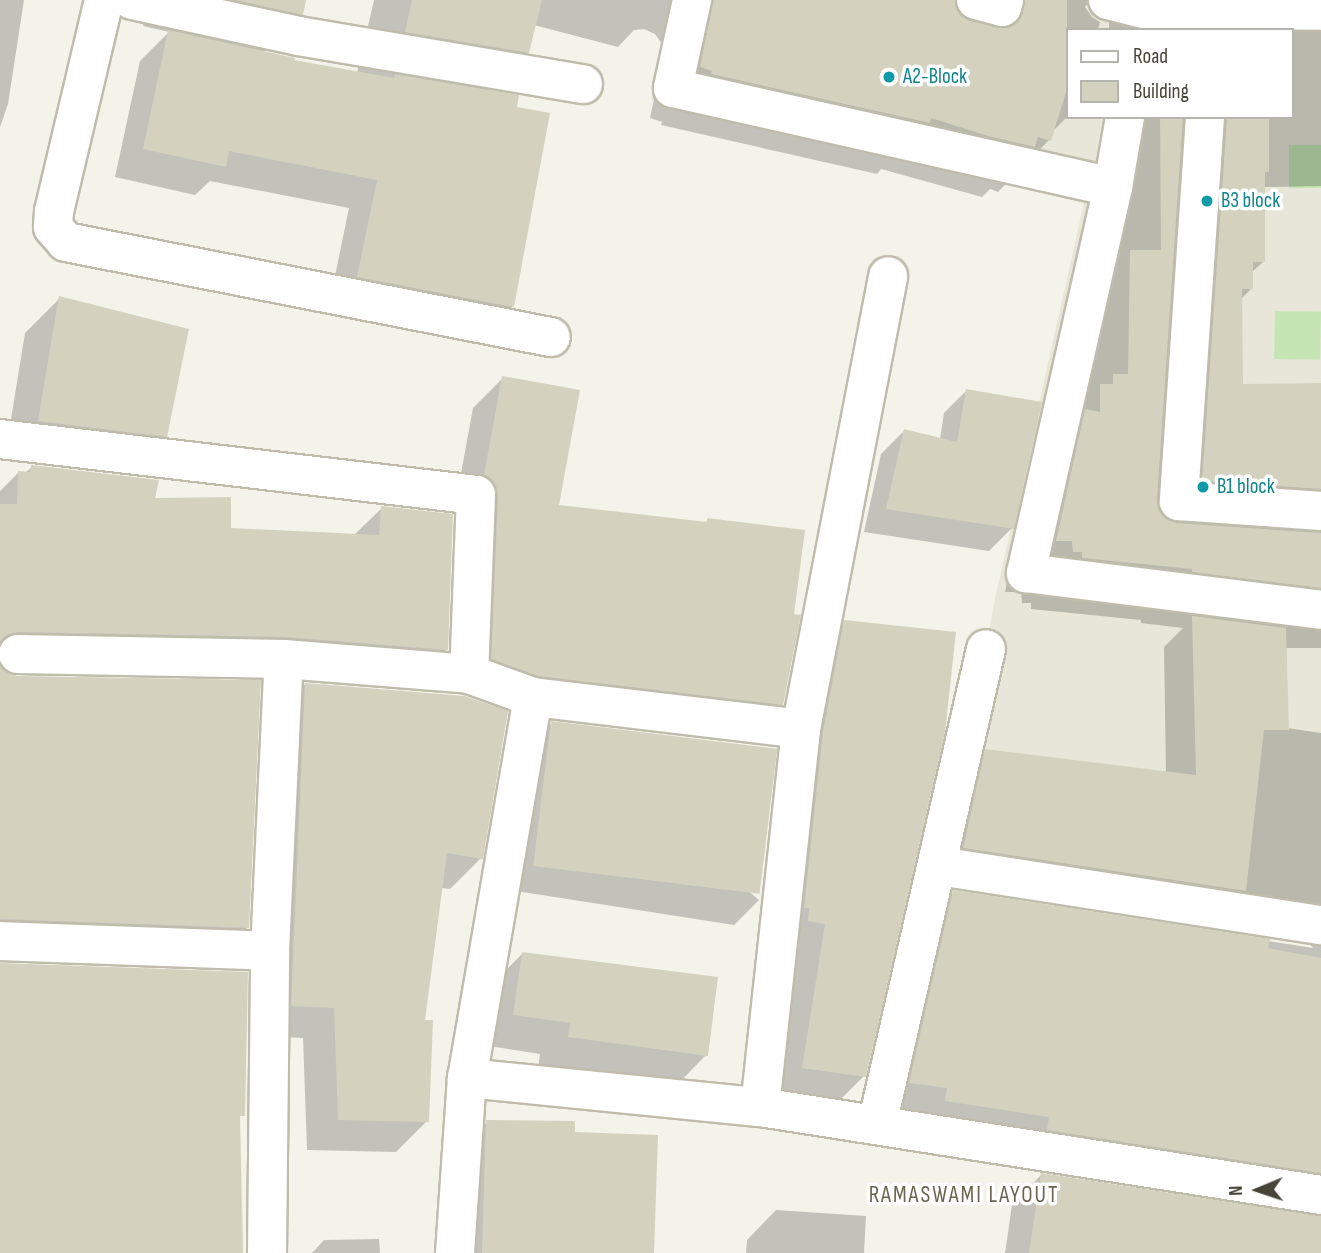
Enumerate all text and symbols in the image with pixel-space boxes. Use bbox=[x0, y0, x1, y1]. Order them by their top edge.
legend bbox=[1066, 28, 1293, 119]
text: Road bbox=[1133, 44, 1168, 69]
place label: A2-Block bbox=[903, 64, 967, 90]
marker: A2-Block bbox=[881, 69, 897, 85]
text: Building bbox=[1133, 79, 1189, 104]
place label: B3 block bbox=[1221, 188, 1280, 214]
marker: B3 block bbox=[1199, 193, 1215, 209]
place label: B1 block bbox=[1217, 474, 1275, 500]
marker: B1 block bbox=[1195, 479, 1211, 495]
north arrow bbox=[1223, 1155, 1293, 1225]
district label: RAMASWAMI LAYOUT bbox=[871, 1181, 1057, 1209]
text: N bbox=[1225, 1185, 1248, 1196]

